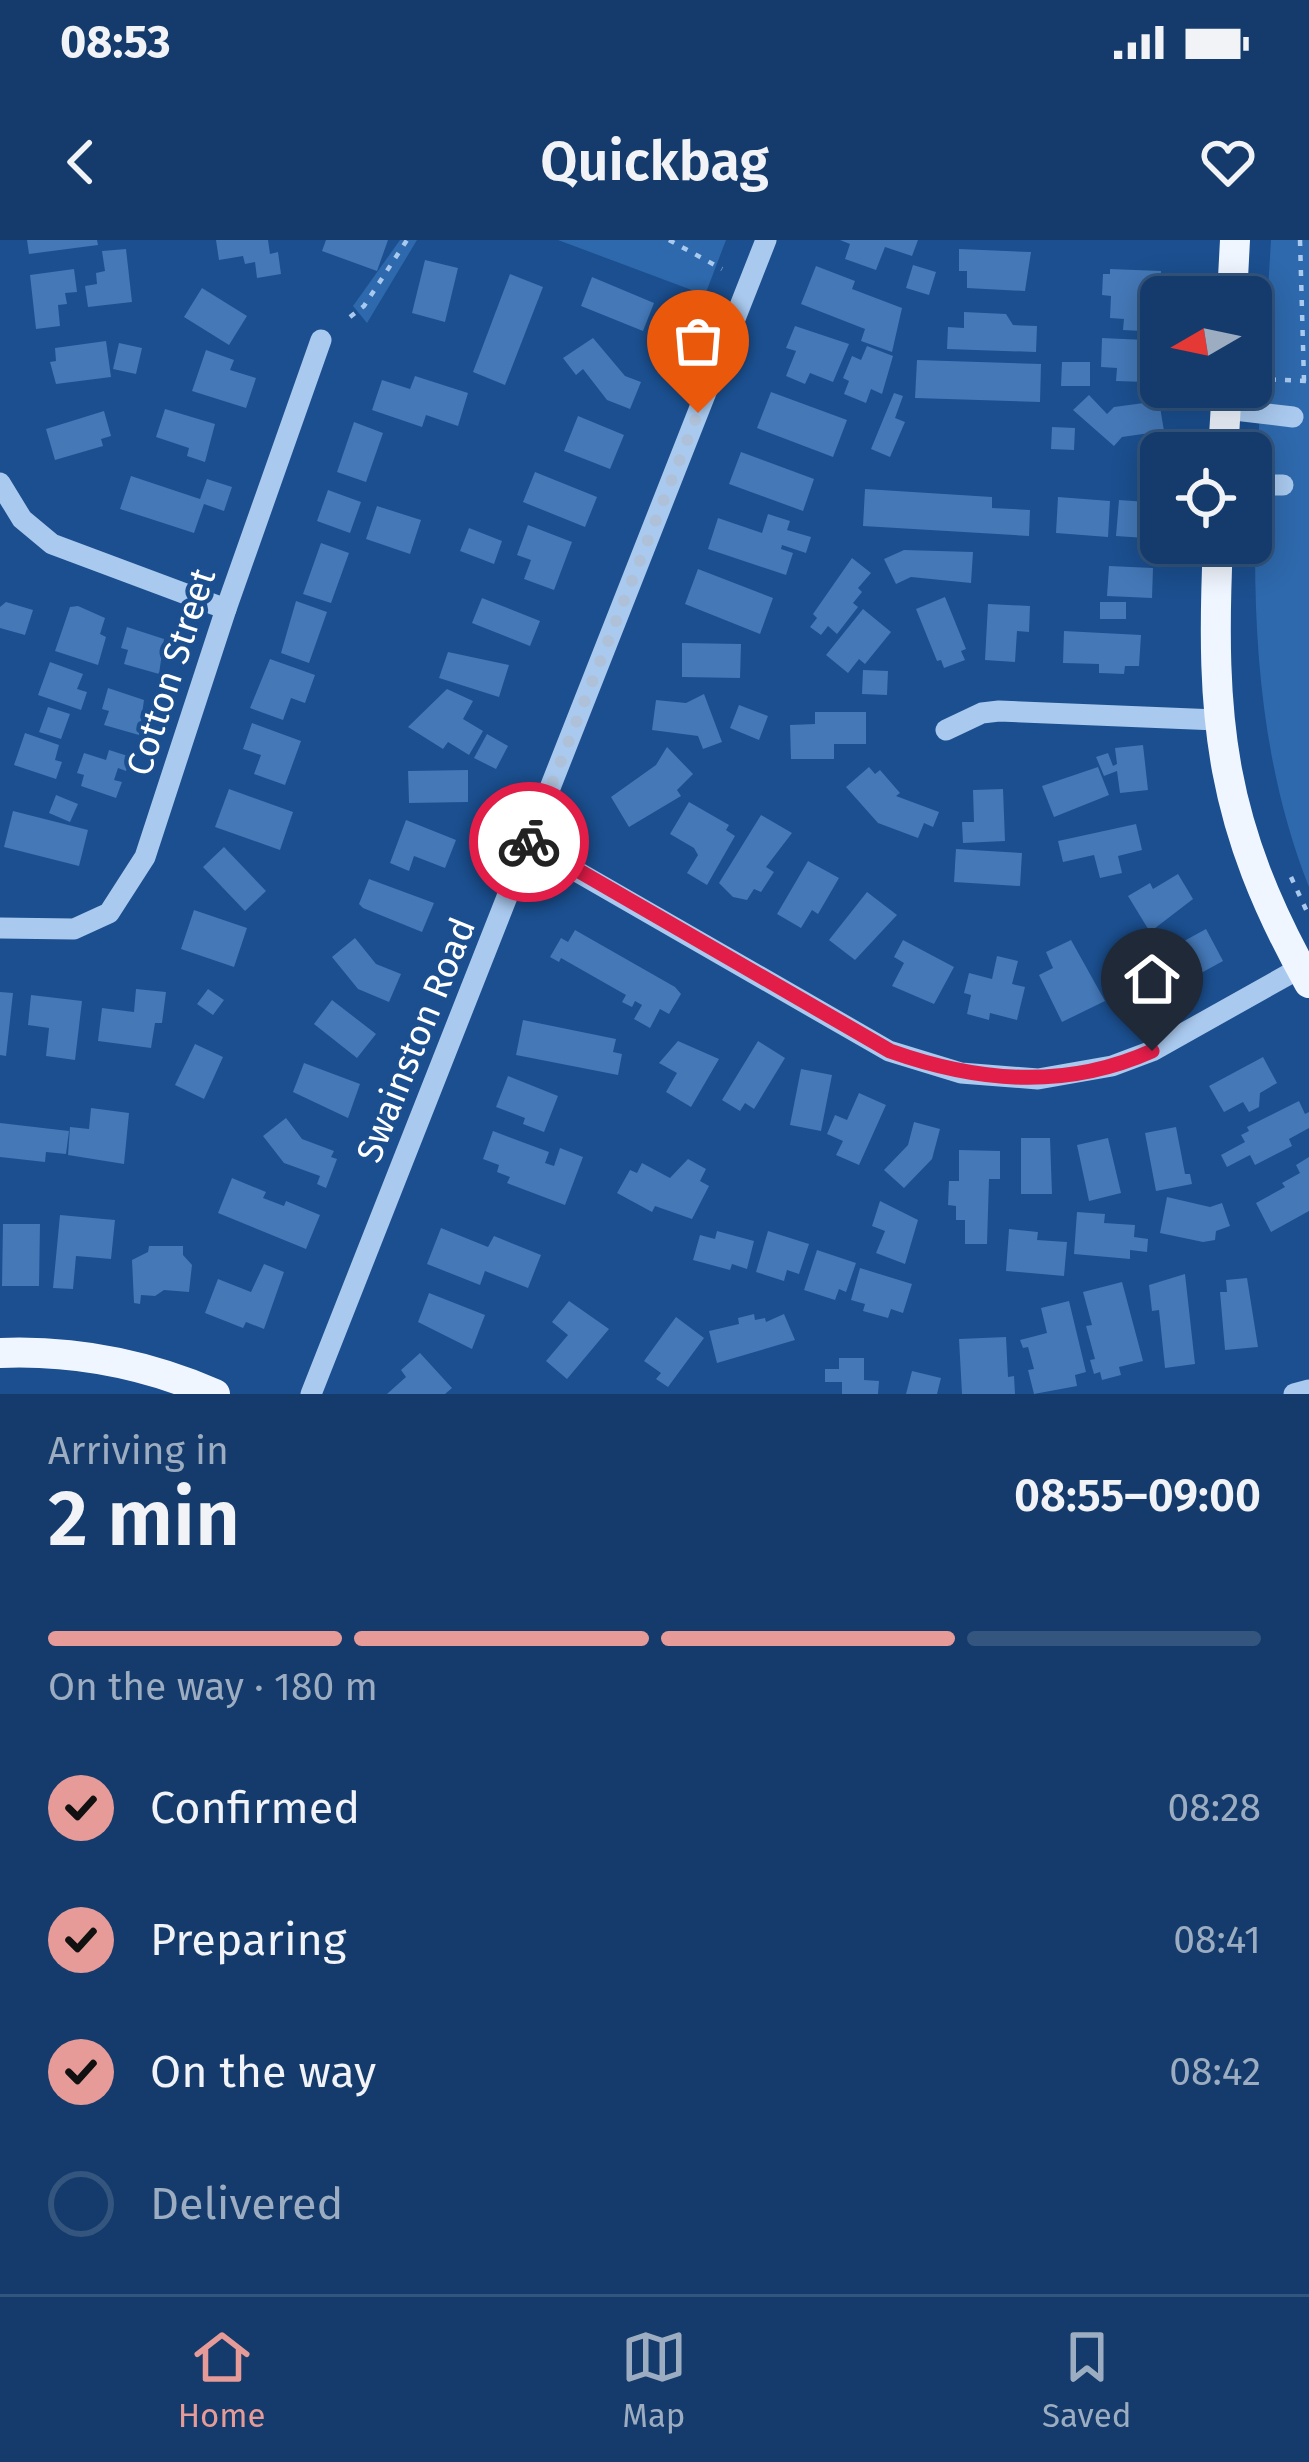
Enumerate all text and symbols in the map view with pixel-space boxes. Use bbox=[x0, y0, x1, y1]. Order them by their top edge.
text: 08:53 bbox=[60, 15, 171, 69]
icon: back bbox=[48, 129, 114, 195]
icon: heart bbox=[1195, 129, 1261, 195]
text: Quickbag bbox=[540, 130, 769, 194]
north arrow bbox=[1140, 276, 1272, 408]
map controls bbox=[1140, 276, 1272, 564]
pin bbox=[647, 290, 749, 413]
icon: bag bbox=[665, 308, 731, 374]
button: locate bbox=[1140, 432, 1272, 564]
street label: Cotton Street bbox=[117, 563, 225, 781]
courier bbox=[469, 782, 589, 902]
icon: bike bbox=[496, 809, 562, 875]
street label: Swainston Road bbox=[347, 911, 485, 1169]
pin bbox=[1101, 928, 1203, 1051]
icon: home bbox=[1119, 946, 1185, 1012]
text: Arriving in bbox=[48, 1428, 229, 1474]
text: 08:55–09:00 bbox=[1014, 1469, 1261, 1523]
text: 2 min bbox=[48, 1472, 240, 1566]
text: On the way · 180 m bbox=[48, 1664, 378, 1710]
icon: check bbox=[48, 1775, 114, 1841]
text: Confirmed bbox=[150, 1781, 360, 1835]
text: 08:28 bbox=[1168, 1785, 1261, 1831]
icon: check bbox=[48, 1907, 114, 1973]
text: Preparing bbox=[150, 1913, 346, 1967]
text: 08:41 bbox=[1173, 1917, 1261, 1963]
icon: check bbox=[48, 2039, 114, 2105]
text: On the way bbox=[150, 2045, 376, 2099]
text: 08:42 bbox=[1169, 2049, 1261, 2095]
text: Delivered bbox=[150, 2177, 343, 2231]
tab: Home bbox=[178, 2324, 266, 2436]
tab: Map bbox=[621, 2324, 687, 2436]
tab: Saved bbox=[1042, 2324, 1131, 2436]

